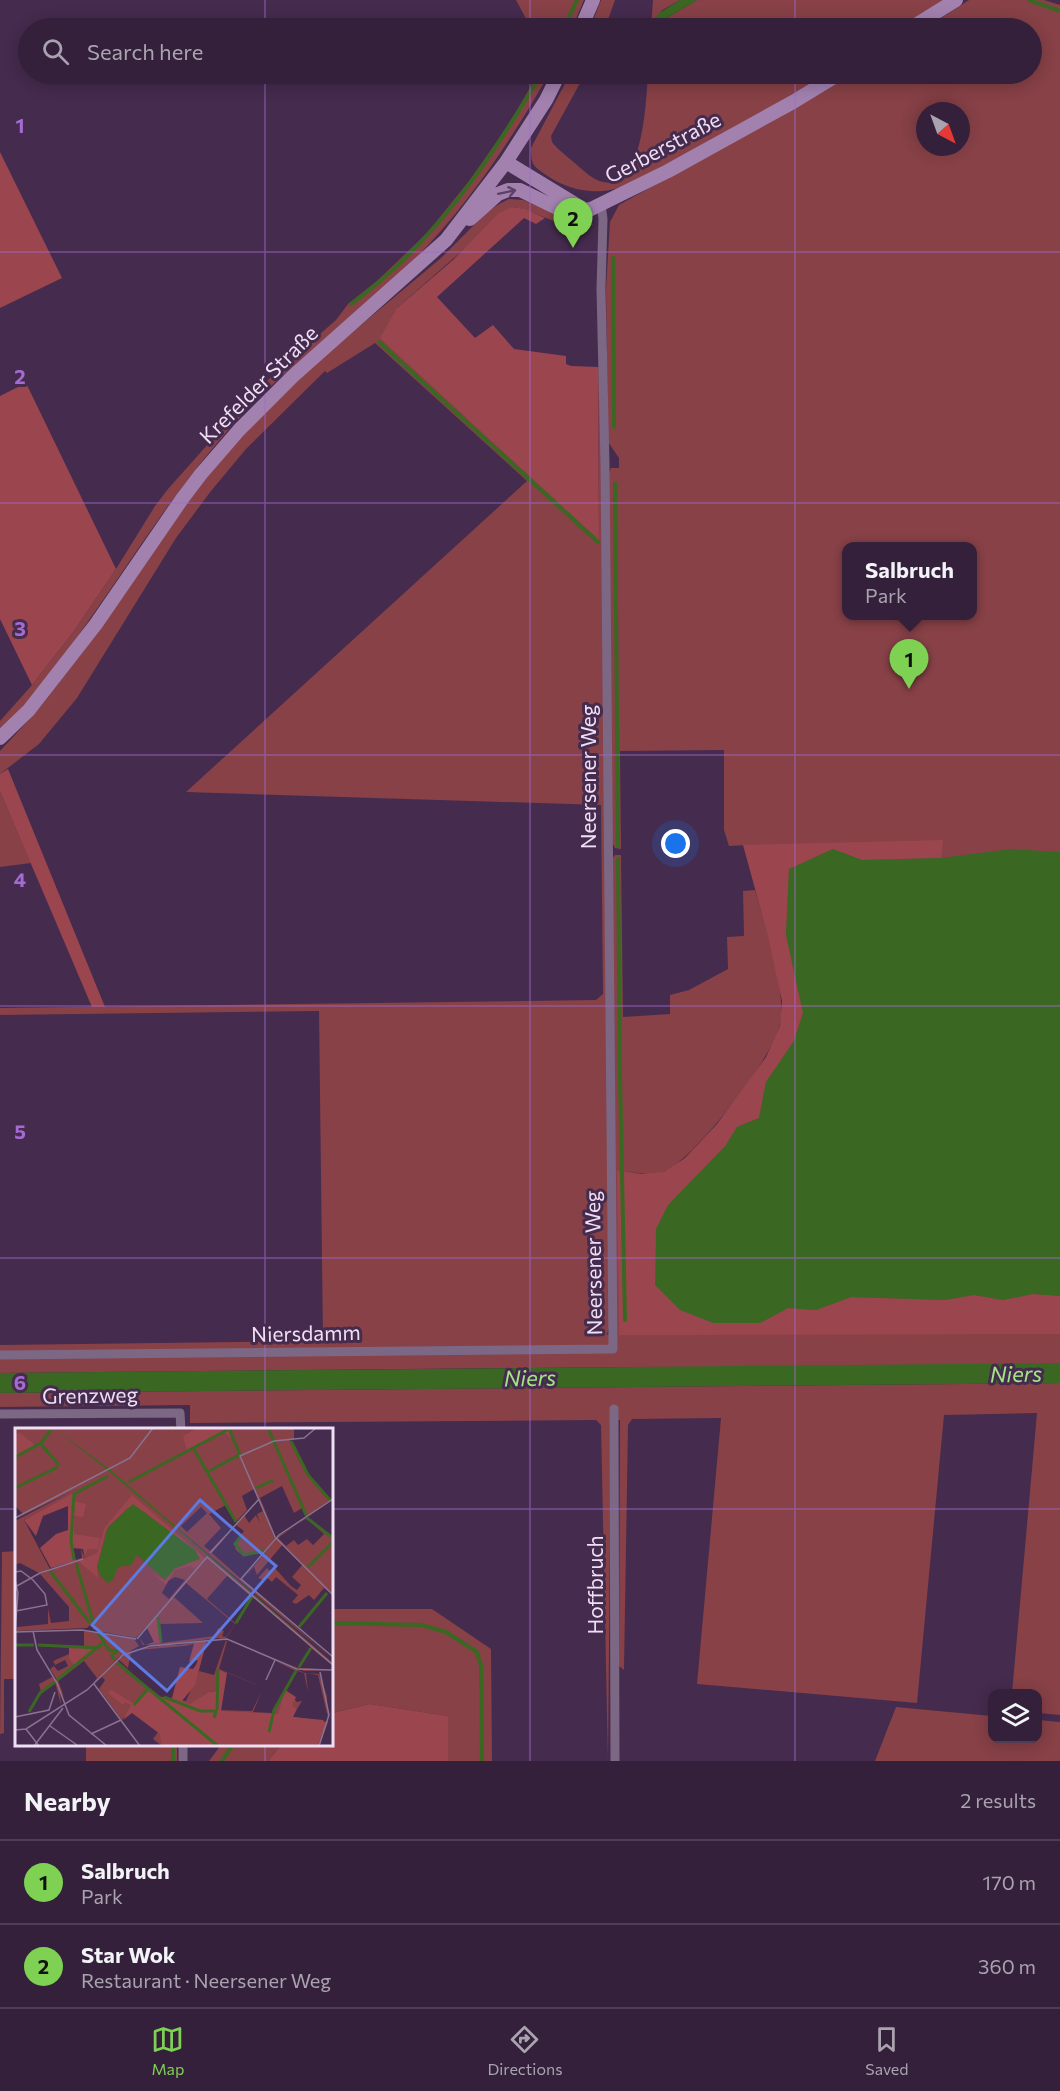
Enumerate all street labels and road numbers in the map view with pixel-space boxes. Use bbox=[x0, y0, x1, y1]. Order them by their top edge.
street label: Gerberstraße bbox=[600, 106, 724, 188]
street label: Krefelder Straße bbox=[194, 320, 322, 448]
street label: Neersener Weg bbox=[575, 705, 600, 849]
street label: Neersener Weg bbox=[579, 1191, 606, 1336]
street label: Niersdamm bbox=[251, 1319, 361, 1346]
street label: Grenzweg bbox=[42, 1381, 138, 1408]
street label: Hoffbruch bbox=[582, 1535, 607, 1635]

